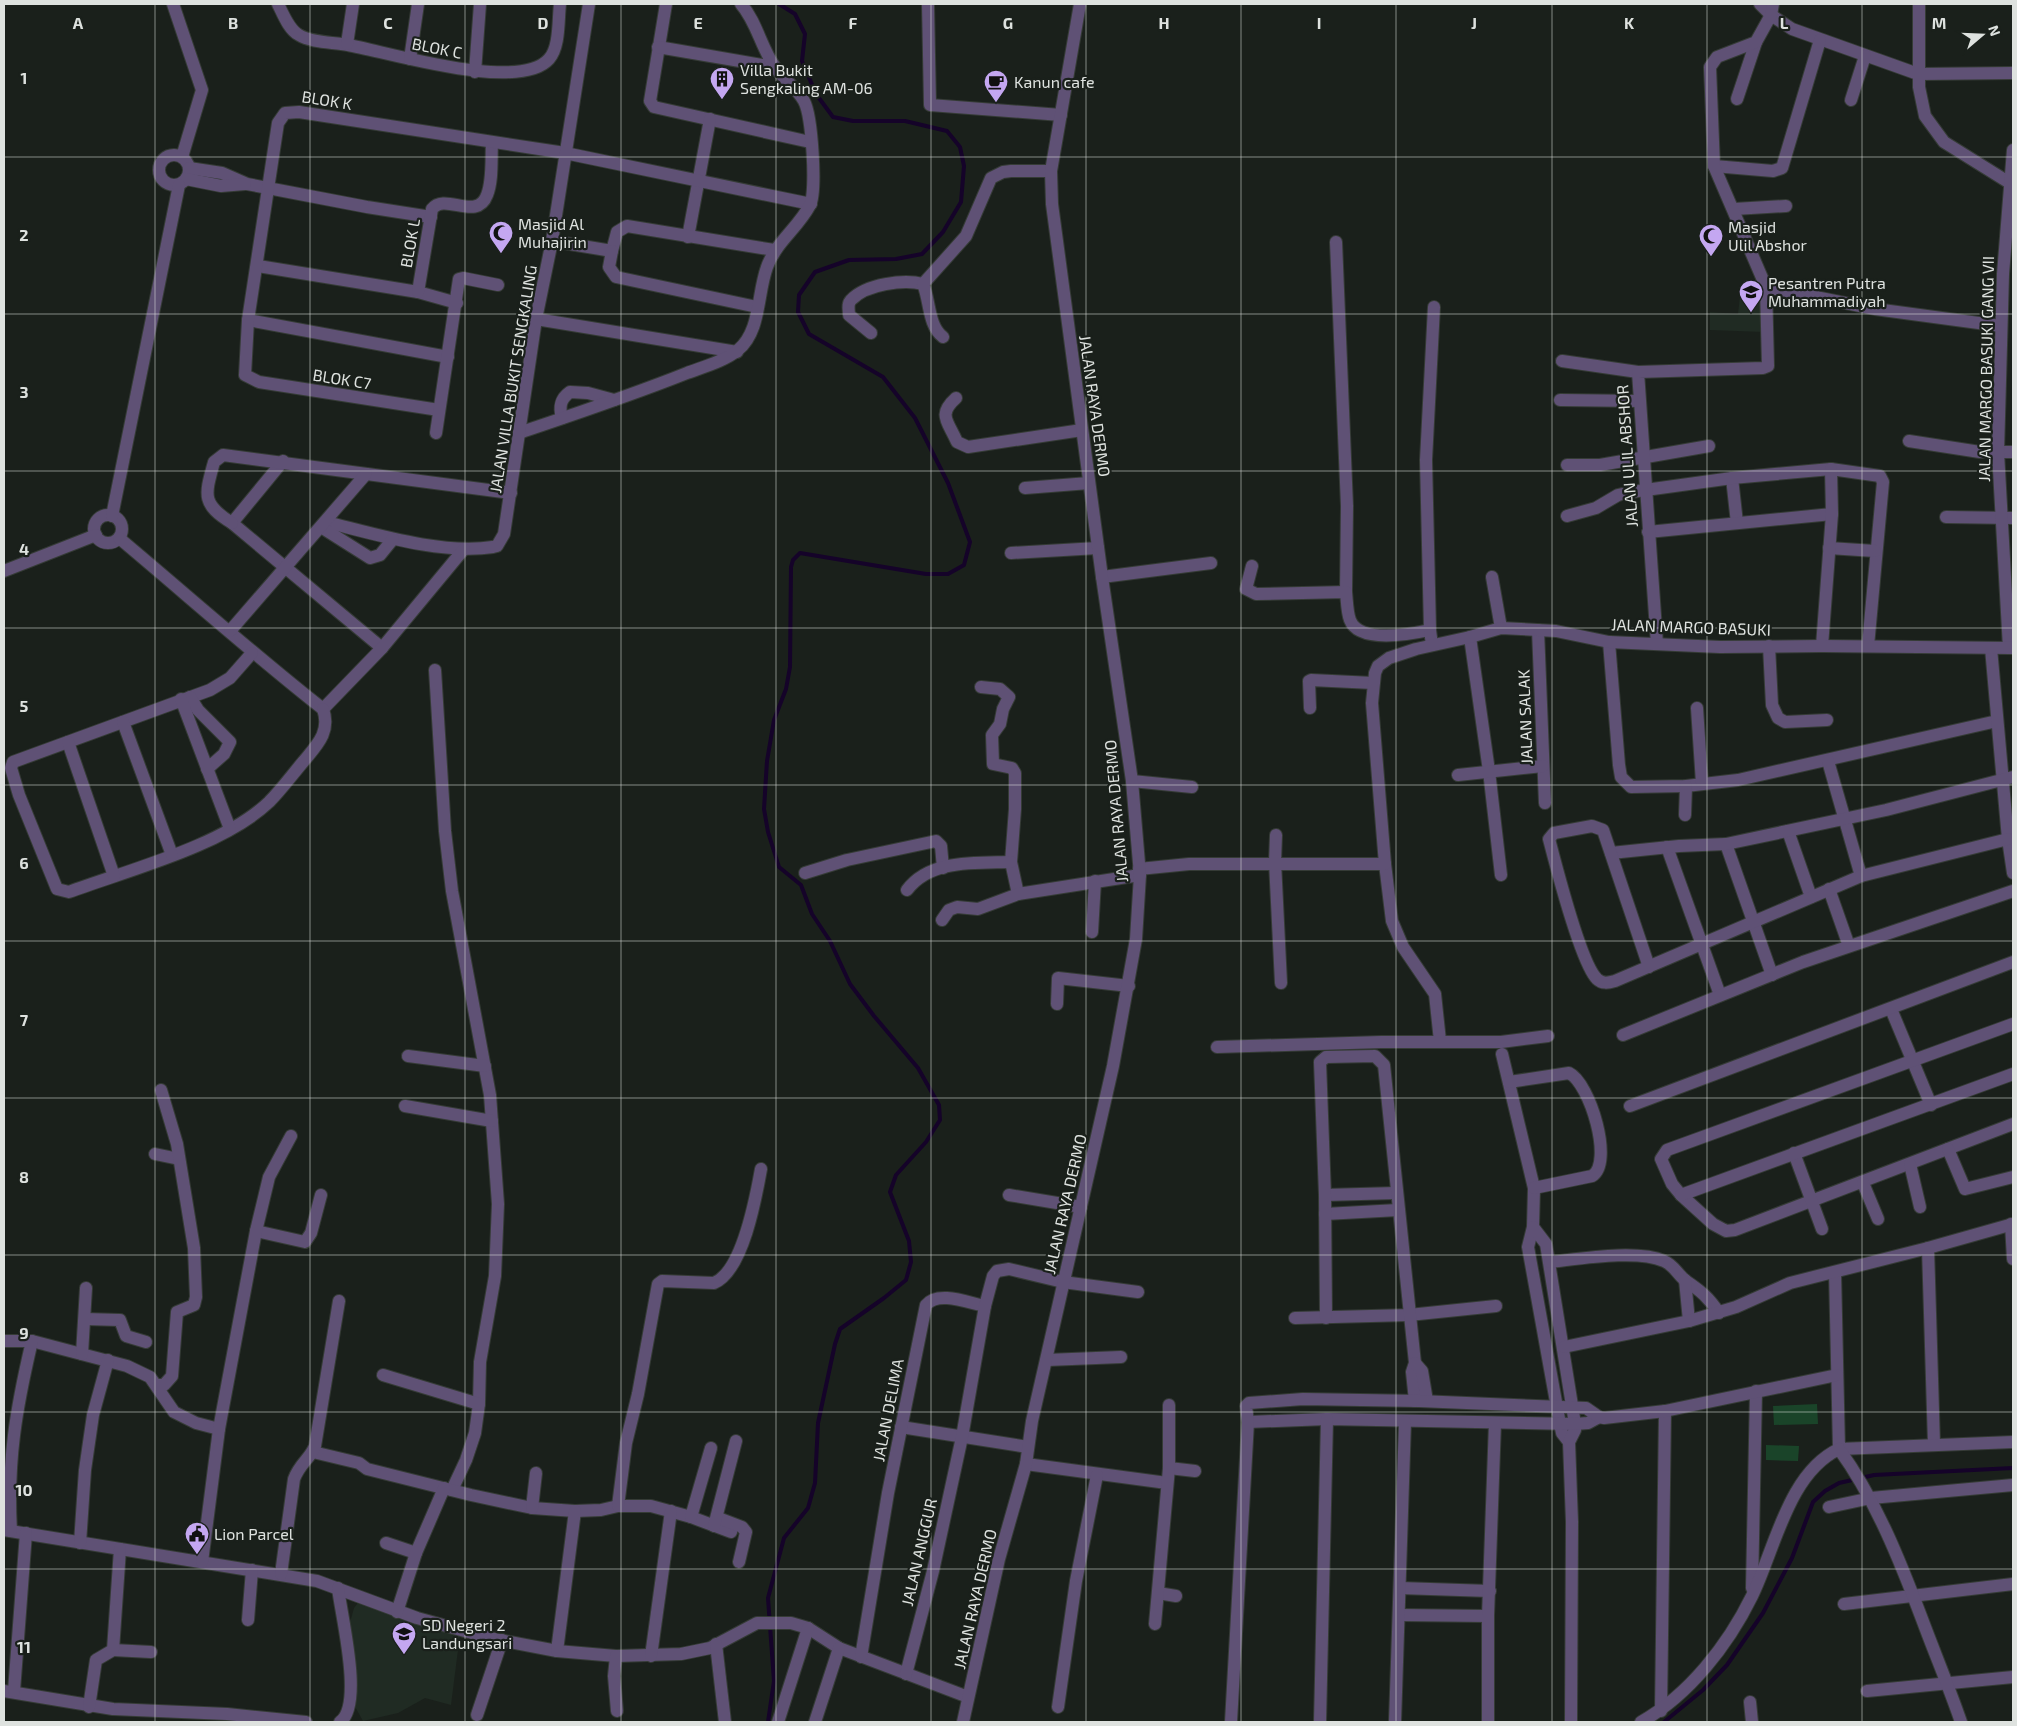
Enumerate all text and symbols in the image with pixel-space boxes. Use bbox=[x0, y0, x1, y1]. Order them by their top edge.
north arrow bbox=[1957, 10, 2007, 60]
text: A bbox=[73, 13, 84, 32]
text: B bbox=[228, 13, 238, 32]
text: C bbox=[383, 13, 393, 32]
text: D bbox=[538, 13, 549, 32]
text: E bbox=[693, 13, 703, 32]
text: F bbox=[849, 13, 858, 32]
text: G bbox=[1003, 13, 1013, 32]
text: H bbox=[1158, 13, 1170, 32]
text: I bbox=[1317, 13, 1321, 32]
text: J bbox=[1471, 13, 1477, 32]
text: K bbox=[1624, 13, 1635, 32]
text: L bbox=[1780, 13, 1789, 32]
text: M bbox=[1932, 13, 1946, 32]
text: N bbox=[1985, 23, 2004, 38]
street label: BLOK C bbox=[410, 33, 464, 62]
place label: Villa Bukit Sengkaling AM-06 bbox=[740, 60, 873, 97]
building icon: Villa Bukit Sengkaling AM-06 bbox=[709, 66, 735, 100]
text: 1 bbox=[21, 68, 27, 87]
cafe icon: Kanun cafe bbox=[983, 69, 1009, 103]
place label: Kanun cafe bbox=[1014, 72, 1095, 91]
street label: BLOK K bbox=[300, 86, 354, 113]
place label: Masjid Al Muhajirin bbox=[518, 214, 587, 252]
street label: BLOK L bbox=[396, 217, 423, 269]
place label: Masjid Ulil Abshor bbox=[1728, 217, 1807, 254]
mosque icon: Masjid Al Muhajirin bbox=[488, 220, 514, 254]
mosque icon: Masjid Ulil Abshor bbox=[1698, 223, 1724, 257]
text: 2 bbox=[19, 225, 29, 244]
street label: JALAN MARGO BASUKI GANG VII bbox=[1974, 256, 1997, 482]
street label: JALAN VILLA BUKIT SENGKALING bbox=[485, 264, 540, 494]
place label: Pesantren Putra Muhammadiyah bbox=[1768, 273, 1886, 310]
school or university icon: Pesantren Putra Muhammadiyah bbox=[1738, 279, 1764, 313]
street label: JALAN RAYA DERMO bbox=[1076, 334, 1115, 478]
street label: BLOK C7 bbox=[312, 365, 373, 392]
text: 3 bbox=[19, 382, 29, 401]
street label: JALAN ULIL ABSHOR bbox=[1612, 384, 1641, 528]
text: 4 bbox=[19, 539, 29, 558]
street label: JALAN MARGO BASUKI bbox=[1611, 614, 1771, 639]
street label: JALAN SALAK bbox=[1513, 669, 1536, 765]
text: 5 bbox=[20, 696, 29, 715]
street label: JALAN RAYA DERMO bbox=[1100, 739, 1131, 883]
text: 6 bbox=[19, 853, 29, 872]
text: 7 bbox=[20, 1010, 29, 1029]
street label: JALAN RAYA DERMO bbox=[1039, 1132, 1090, 1276]
text: 8 bbox=[19, 1167, 29, 1186]
text: 9 bbox=[19, 1323, 29, 1342]
street label: JALAN DELIMA bbox=[868, 1357, 907, 1463]
text: 10 bbox=[15, 1480, 33, 1499]
street label: JALAN ANGGUR bbox=[897, 1496, 940, 1608]
public building icon: Lion Parcel bbox=[184, 1521, 210, 1555]
place label: Lion Parcel bbox=[214, 1524, 294, 1543]
street label: JALAN RAYA DERMO bbox=[949, 1527, 1000, 1671]
place label: SD Negeri 2 Landungsari bbox=[422, 1615, 512, 1652]
school or university icon: SD Negeri 2 Landungsari bbox=[391, 1621, 417, 1655]
text: 11 bbox=[17, 1637, 31, 1656]

